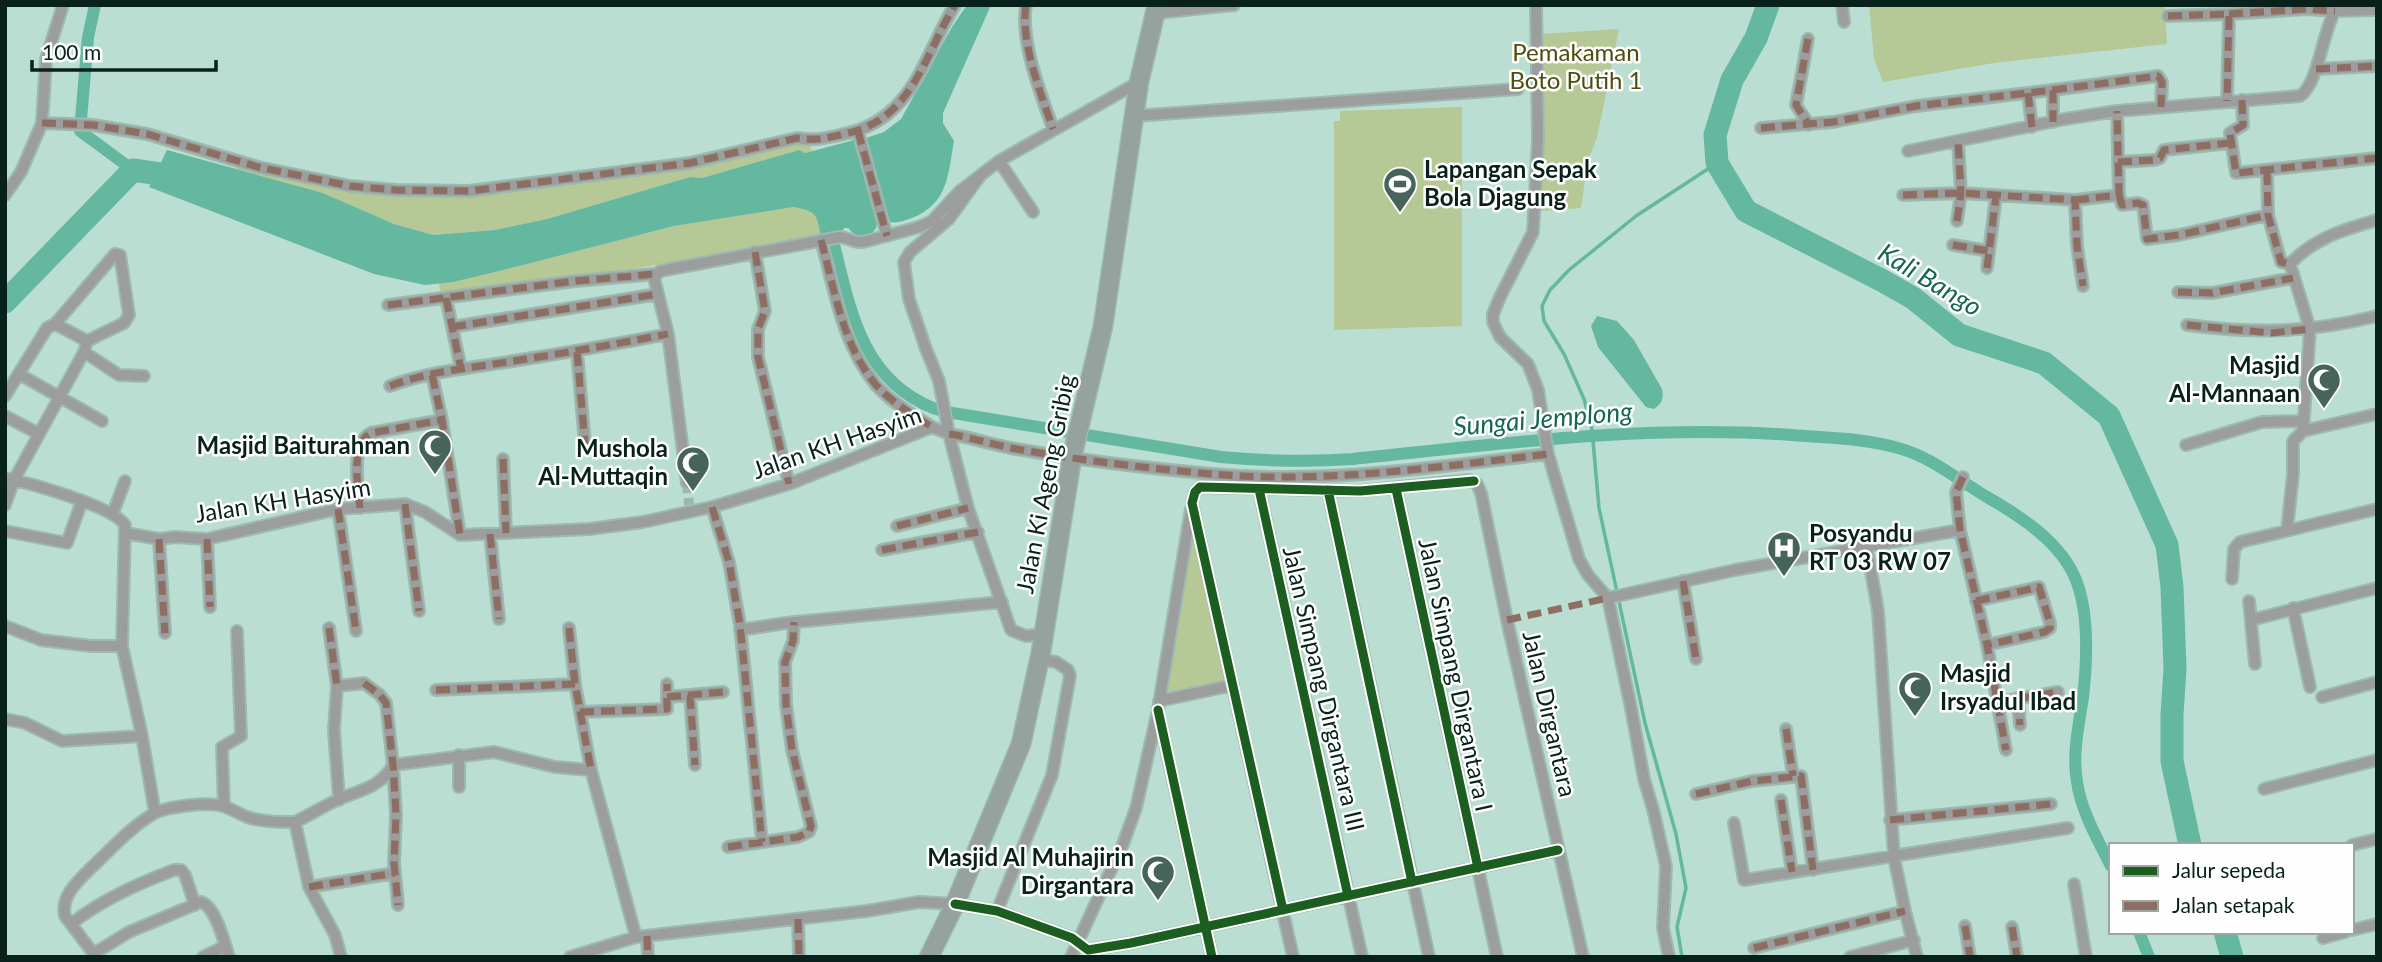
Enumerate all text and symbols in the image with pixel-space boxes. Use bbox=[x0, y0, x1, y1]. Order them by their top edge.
scale bar bbox=[32, 28, 215, 72]
park label: Pemakaman Boto Putih 1 bbox=[1510, 37, 1642, 94]
text: 100 m bbox=[42, 39, 101, 64]
place label: Lapangan Sepak Bola Djagung bbox=[1424, 154, 1597, 211]
sports icon: Lapangan Sepak Bola Djagung bbox=[1381, 165, 1419, 214]
water label: Kali Bango bbox=[1873, 236, 1988, 322]
place label: Masjid Al-Mannaan bbox=[2168, 350, 2300, 407]
mosque icon: Masjid Al-Mannaan bbox=[2305, 361, 2343, 410]
street label: Jalan Ki Ageng Gribig bbox=[1009, 372, 1080, 596]
water label: Sungai Jemplong bbox=[1452, 394, 1634, 442]
street label: Jalan KH Hasyim bbox=[748, 399, 925, 484]
mosque icon: Masjid Baiturahman bbox=[416, 427, 454, 476]
place label: Masjid Baiturahman bbox=[197, 430, 410, 459]
place label: Mushola Al-Muttaqin bbox=[537, 433, 668, 490]
mosque icon: Mushola Al-Muttaqin bbox=[674, 444, 712, 493]
street label: Jalan KH Hasyim bbox=[193, 471, 372, 528]
place label: Posyandu RT 03 RW 07 bbox=[1809, 518, 1951, 575]
hospital icon: Posyandu RT 03 RW 07 bbox=[1765, 529, 1803, 578]
street label: Jalan Simpang Dirgantara I bbox=[1413, 536, 1500, 814]
street label: Jalan Simpang Dirgantara III bbox=[1278, 543, 1371, 834]
street label: Jalan Dirgantara bbox=[1517, 628, 1584, 800]
place label: Masjid Irsyadul Ibad bbox=[1940, 658, 2076, 715]
mosque icon: Masjid Irsyadul Ibad bbox=[1896, 669, 1934, 718]
place label: Masjid Al Muhajirin Dirgantara bbox=[927, 842, 1134, 899]
legend bbox=[2109, 843, 2354, 934]
mosque icon: Masjid Al Muhajirin Dirgantara bbox=[1139, 853, 1177, 902]
text: Jalur sepeda bbox=[2172, 857, 2285, 882]
text: Jalan setapak bbox=[2172, 892, 2295, 917]

